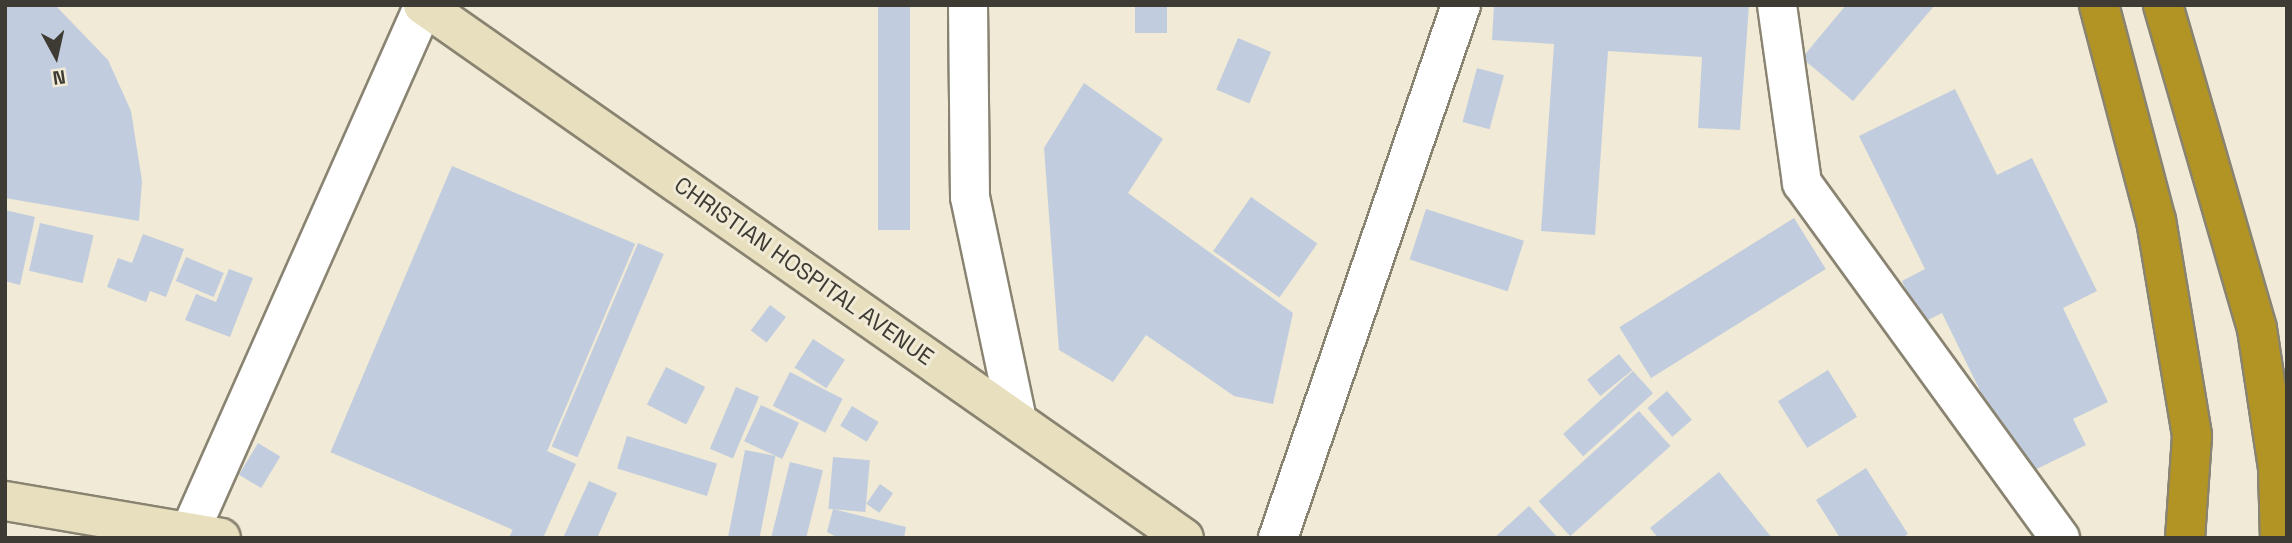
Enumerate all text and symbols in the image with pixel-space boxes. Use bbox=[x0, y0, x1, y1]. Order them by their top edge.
north arrow bbox=[21, 21, 91, 91]
text: N bbox=[51, 64, 67, 91]
street label: CHRISTIAN HOSPITAL AVENUE bbox=[669, 171, 939, 371]

